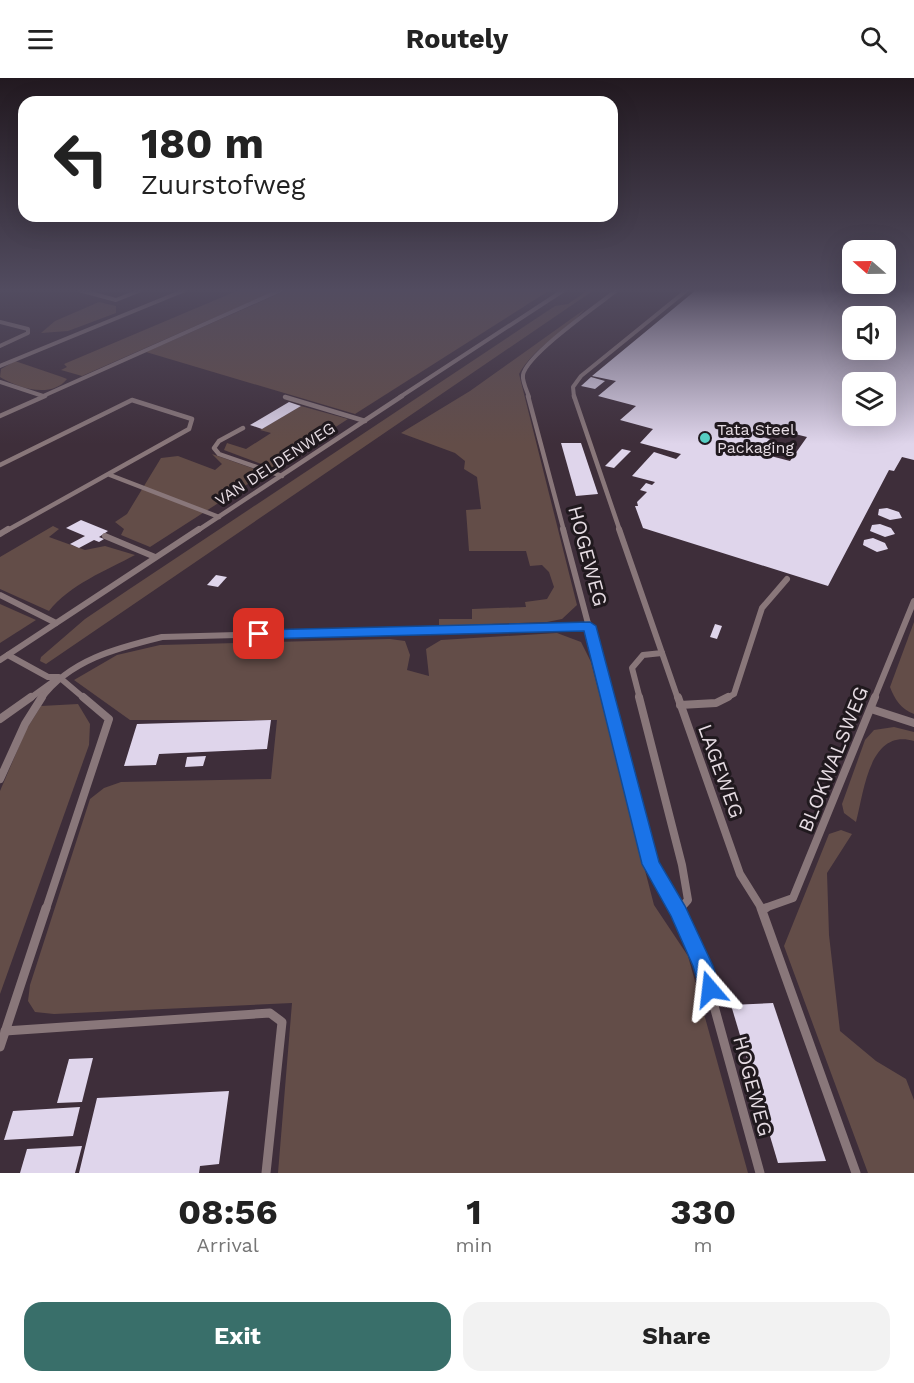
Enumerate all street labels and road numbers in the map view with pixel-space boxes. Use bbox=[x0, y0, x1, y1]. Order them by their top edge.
street label: VAN DELDENWEG bbox=[212, 418, 338, 510]
street label: HOGEWEG bbox=[563, 503, 613, 609]
street label: BLOKWALSWEG bbox=[793, 683, 873, 835]
street label: LAGEWEG bbox=[693, 721, 749, 821]
street label: HOGEWEG bbox=[728, 1033, 778, 1139]

